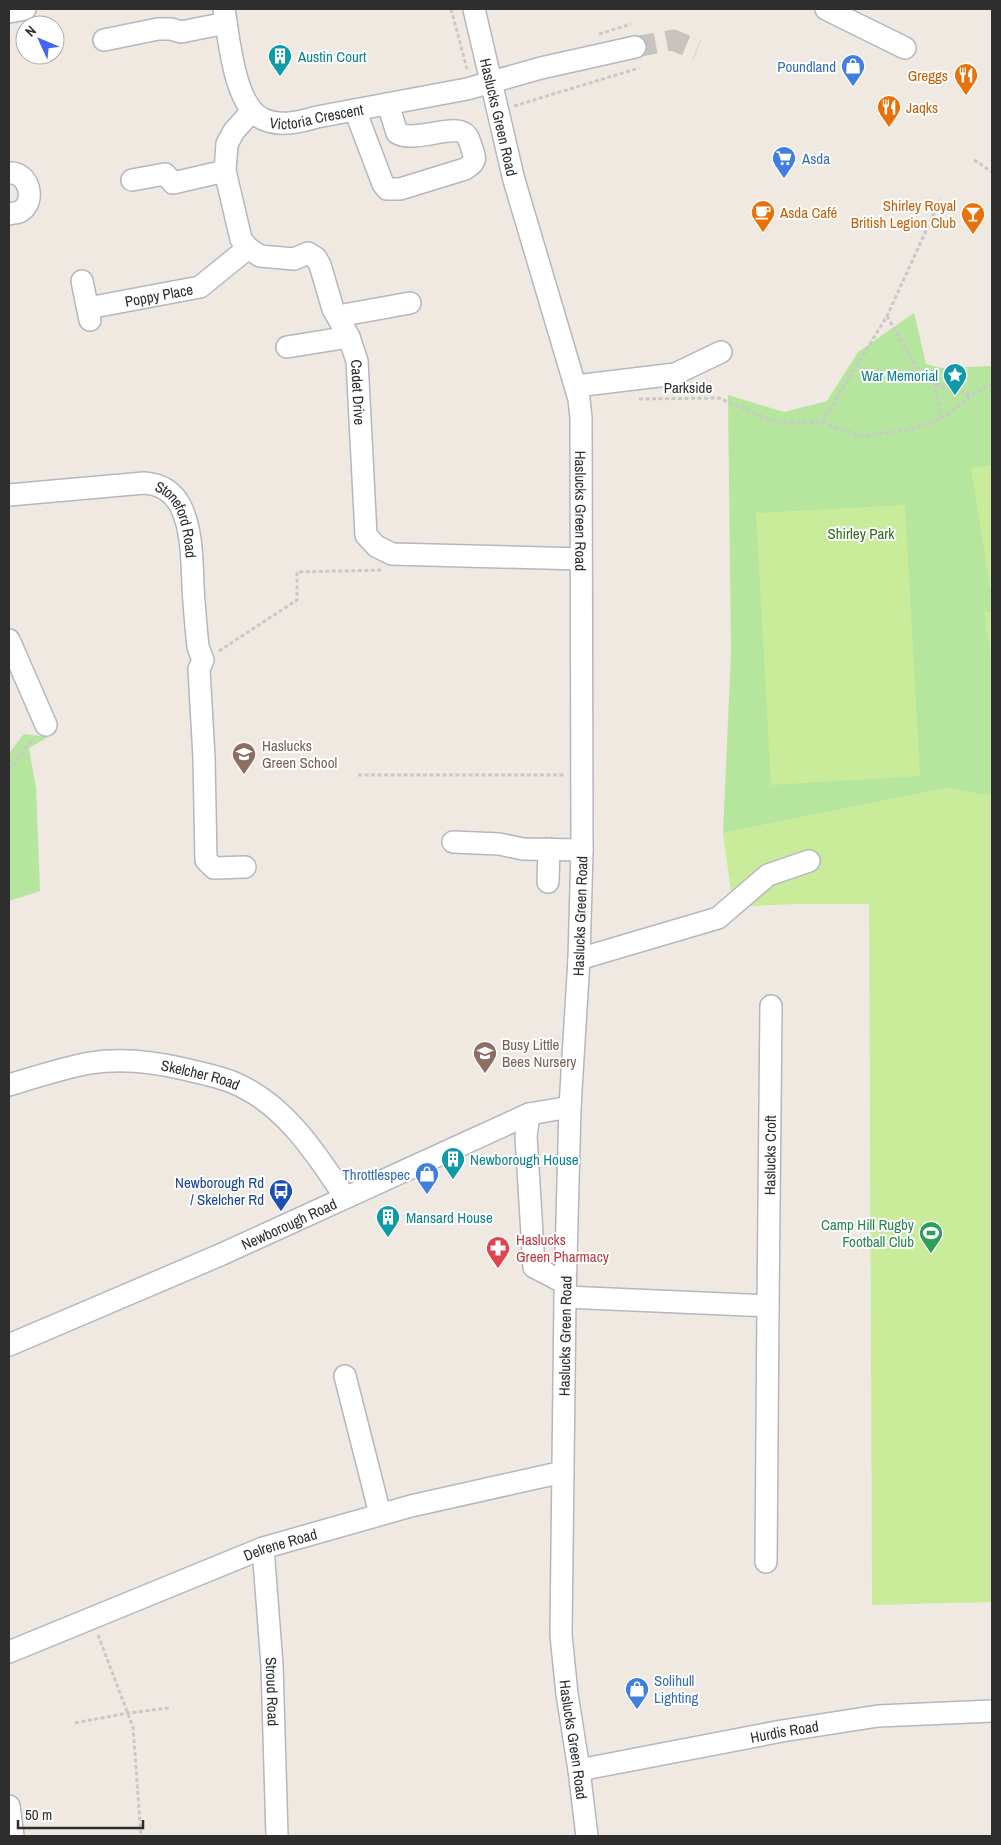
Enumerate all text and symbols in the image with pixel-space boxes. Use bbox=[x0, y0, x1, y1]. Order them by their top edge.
north arrow bbox=[15, 15, 65, 65]
text: N bbox=[21, 22, 40, 40]
building icon: Austin Court bbox=[267, 43, 293, 77]
place label: Austin Court bbox=[297, 46, 367, 67]
shop icon: Poundland bbox=[840, 53, 866, 87]
street label: Haslucks Green Road bbox=[475, 56, 523, 178]
place label: Poundland bbox=[777, 56, 836, 77]
restaurant icon: Greggs bbox=[953, 62, 979, 96]
place label: Greggs bbox=[908, 65, 948, 86]
restaurant icon: Jaqks bbox=[876, 94, 902, 128]
place label: Jaqks bbox=[906, 97, 938, 118]
street label: Victoria Crescent bbox=[268, 98, 366, 134]
supermarket icon: Asda bbox=[771, 145, 797, 179]
place label: Asda bbox=[801, 148, 830, 169]
place label: Shirley Royal British Legion Club bbox=[851, 195, 956, 233]
cafe icon: Asda Café bbox=[750, 199, 776, 233]
bar icon: Shirley Royal British Legion Club bbox=[960, 201, 986, 235]
place label: Asda Café bbox=[779, 202, 838, 223]
street label: Poppy Place bbox=[123, 278, 195, 311]
street label: Cadet Drive bbox=[346, 359, 371, 426]
place icon: War Memorial bbox=[942, 362, 968, 396]
place label: War Memorial bbox=[861, 365, 938, 386]
street label: Parkside bbox=[664, 377, 712, 398]
street label: Haslucks Green Road bbox=[571, 451, 592, 571]
street label: Stoneford Road bbox=[152, 475, 202, 559]
park label: Shirley Park bbox=[828, 523, 895, 544]
place label: Haslucks Green School bbox=[262, 735, 337, 773]
school or university icon: Haslucks Green School bbox=[231, 741, 257, 775]
street label: Haslucks Green Road bbox=[567, 856, 593, 976]
place label: Busy Little Bees Nursery bbox=[502, 1034, 577, 1072]
school or university icon: Busy Little Bees Nursery bbox=[472, 1040, 498, 1074]
street label: Skelcher Road bbox=[160, 1054, 244, 1095]
street label: Haslucks Croft bbox=[759, 1115, 780, 1195]
building icon: Newborough House bbox=[440, 1146, 466, 1180]
place label: Newborough House bbox=[470, 1149, 579, 1170]
shop icon: Throttlespec bbox=[414, 1161, 440, 1195]
place label: Throttlespec bbox=[342, 1164, 410, 1185]
place label: Newborough Rd / Skelcher Rd bbox=[175, 1172, 264, 1210]
bus stop icon: Newborough Rd / Skelcher Rd bbox=[268, 1178, 294, 1212]
street label: Newborough Road bbox=[238, 1193, 340, 1254]
building icon: Mansard House bbox=[375, 1204, 401, 1238]
place label: Mansard House bbox=[406, 1207, 493, 1228]
place label: Camp Hill Rugby Football Club bbox=[821, 1214, 915, 1252]
sports icon: Camp Hill Rugby Football Club bbox=[918, 1220, 944, 1254]
place label: Haslucks Green Pharmacy bbox=[516, 1229, 610, 1267]
pharmacy icon: Haslucks Green Pharmacy bbox=[485, 1235, 511, 1269]
street label: Haslucks Green Road bbox=[553, 1276, 577, 1396]
street label: Delrene Road bbox=[240, 1523, 319, 1565]
street label: Stroud Road bbox=[261, 1656, 284, 1726]
place label: Solihull Lighting bbox=[654, 1670, 699, 1708]
shop icon: Solihull Lighting bbox=[624, 1676, 650, 1710]
street label: Haslucks Green Road bbox=[555, 1679, 593, 1800]
street label: Hurdis Road bbox=[748, 1715, 820, 1747]
scale bar bbox=[18, 1798, 142, 1830]
text: 50 m bbox=[25, 1804, 52, 1825]

